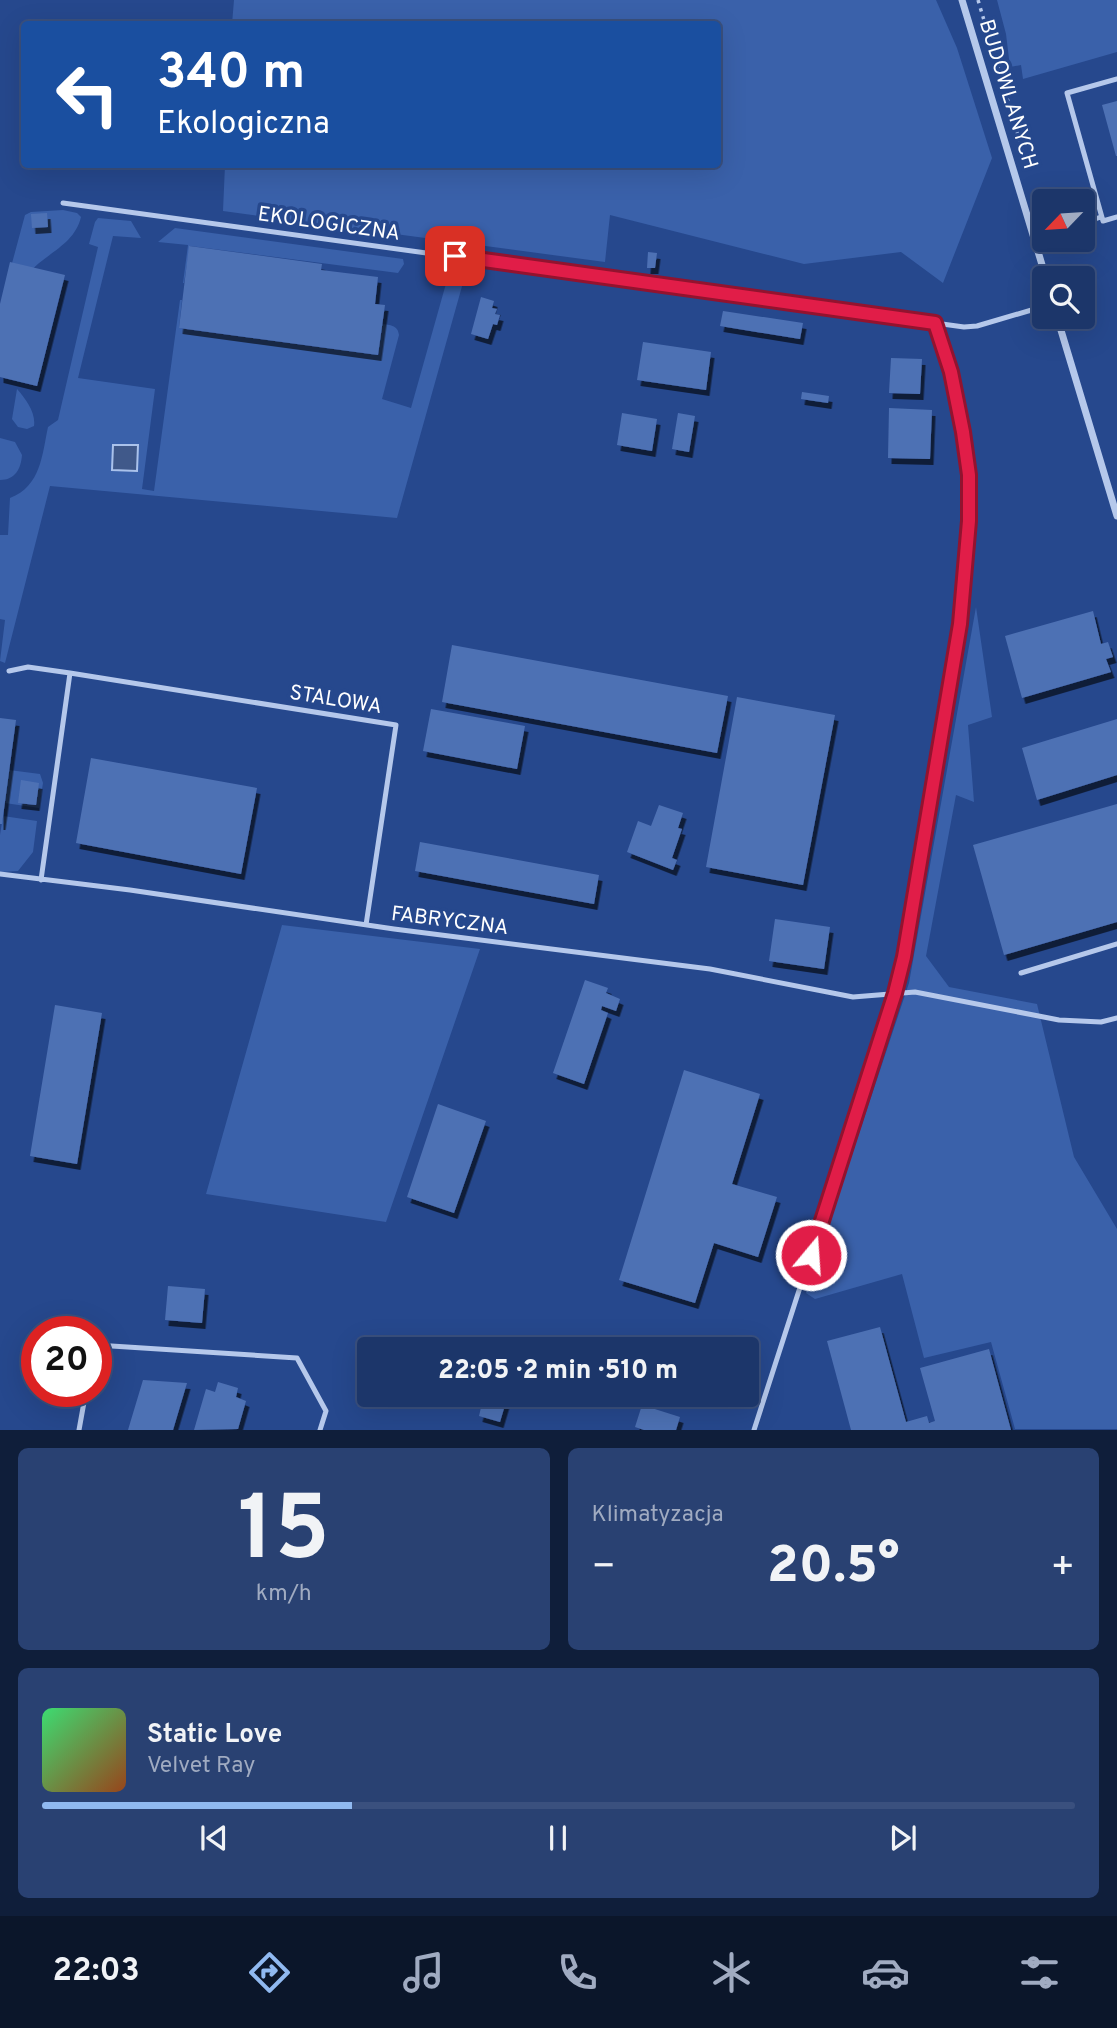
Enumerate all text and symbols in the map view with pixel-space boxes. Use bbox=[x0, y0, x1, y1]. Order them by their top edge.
street label: BUDOWLANYCH bbox=[972, 16, 1043, 173]
text: 340 m bbox=[157, 44, 305, 106]
icon: left bbox=[42, 49, 133, 140]
text: Ekologiczna bbox=[157, 105, 330, 145]
north arrow bbox=[1032, 189, 1096, 252]
map controls bbox=[1032, 189, 1095, 329]
street label: EKOLOGICZNA bbox=[256, 201, 402, 248]
pin bbox=[425, 226, 485, 286]
icon: arrive bbox=[436, 237, 474, 275]
button: search bbox=[1032, 266, 1095, 329]
street label: STALOWA bbox=[288, 680, 384, 721]
street label: FABRYCZNA bbox=[390, 901, 510, 942]
position arrow bbox=[774, 1218, 848, 1292]
speed limit sign: 20 bbox=[21, 1316, 112, 1407]
text: 22:05 · 2 min · 510 m bbox=[438, 1355, 678, 1388]
text: 15 bbox=[238, 1477, 330, 1592]
text: Klimatyzacja bbox=[592, 1501, 724, 1530]
text: 20.5° bbox=[767, 1535, 900, 1601]
text: − bbox=[592, 1544, 616, 1593]
text: + bbox=[1050, 1544, 1075, 1593]
text: km/h bbox=[256, 1580, 312, 1609]
text: Static Love bbox=[147, 1719, 282, 1752]
text: Velvet Ray bbox=[147, 1752, 255, 1781]
icon: previous bbox=[195, 1819, 233, 1857]
icon: pause bbox=[539, 1819, 577, 1857]
icon: next bbox=[884, 1819, 922, 1857]
icon: directions bbox=[245, 1948, 294, 1997]
icon: music bbox=[399, 1948, 448, 1997]
icon: phone bbox=[553, 1948, 602, 1997]
icon: climate bbox=[707, 1948, 756, 1997]
icon: car bbox=[861, 1948, 910, 1997]
icon: filters bbox=[1015, 1948, 1064, 1997]
text: 22:03 bbox=[53, 1952, 140, 1992]

